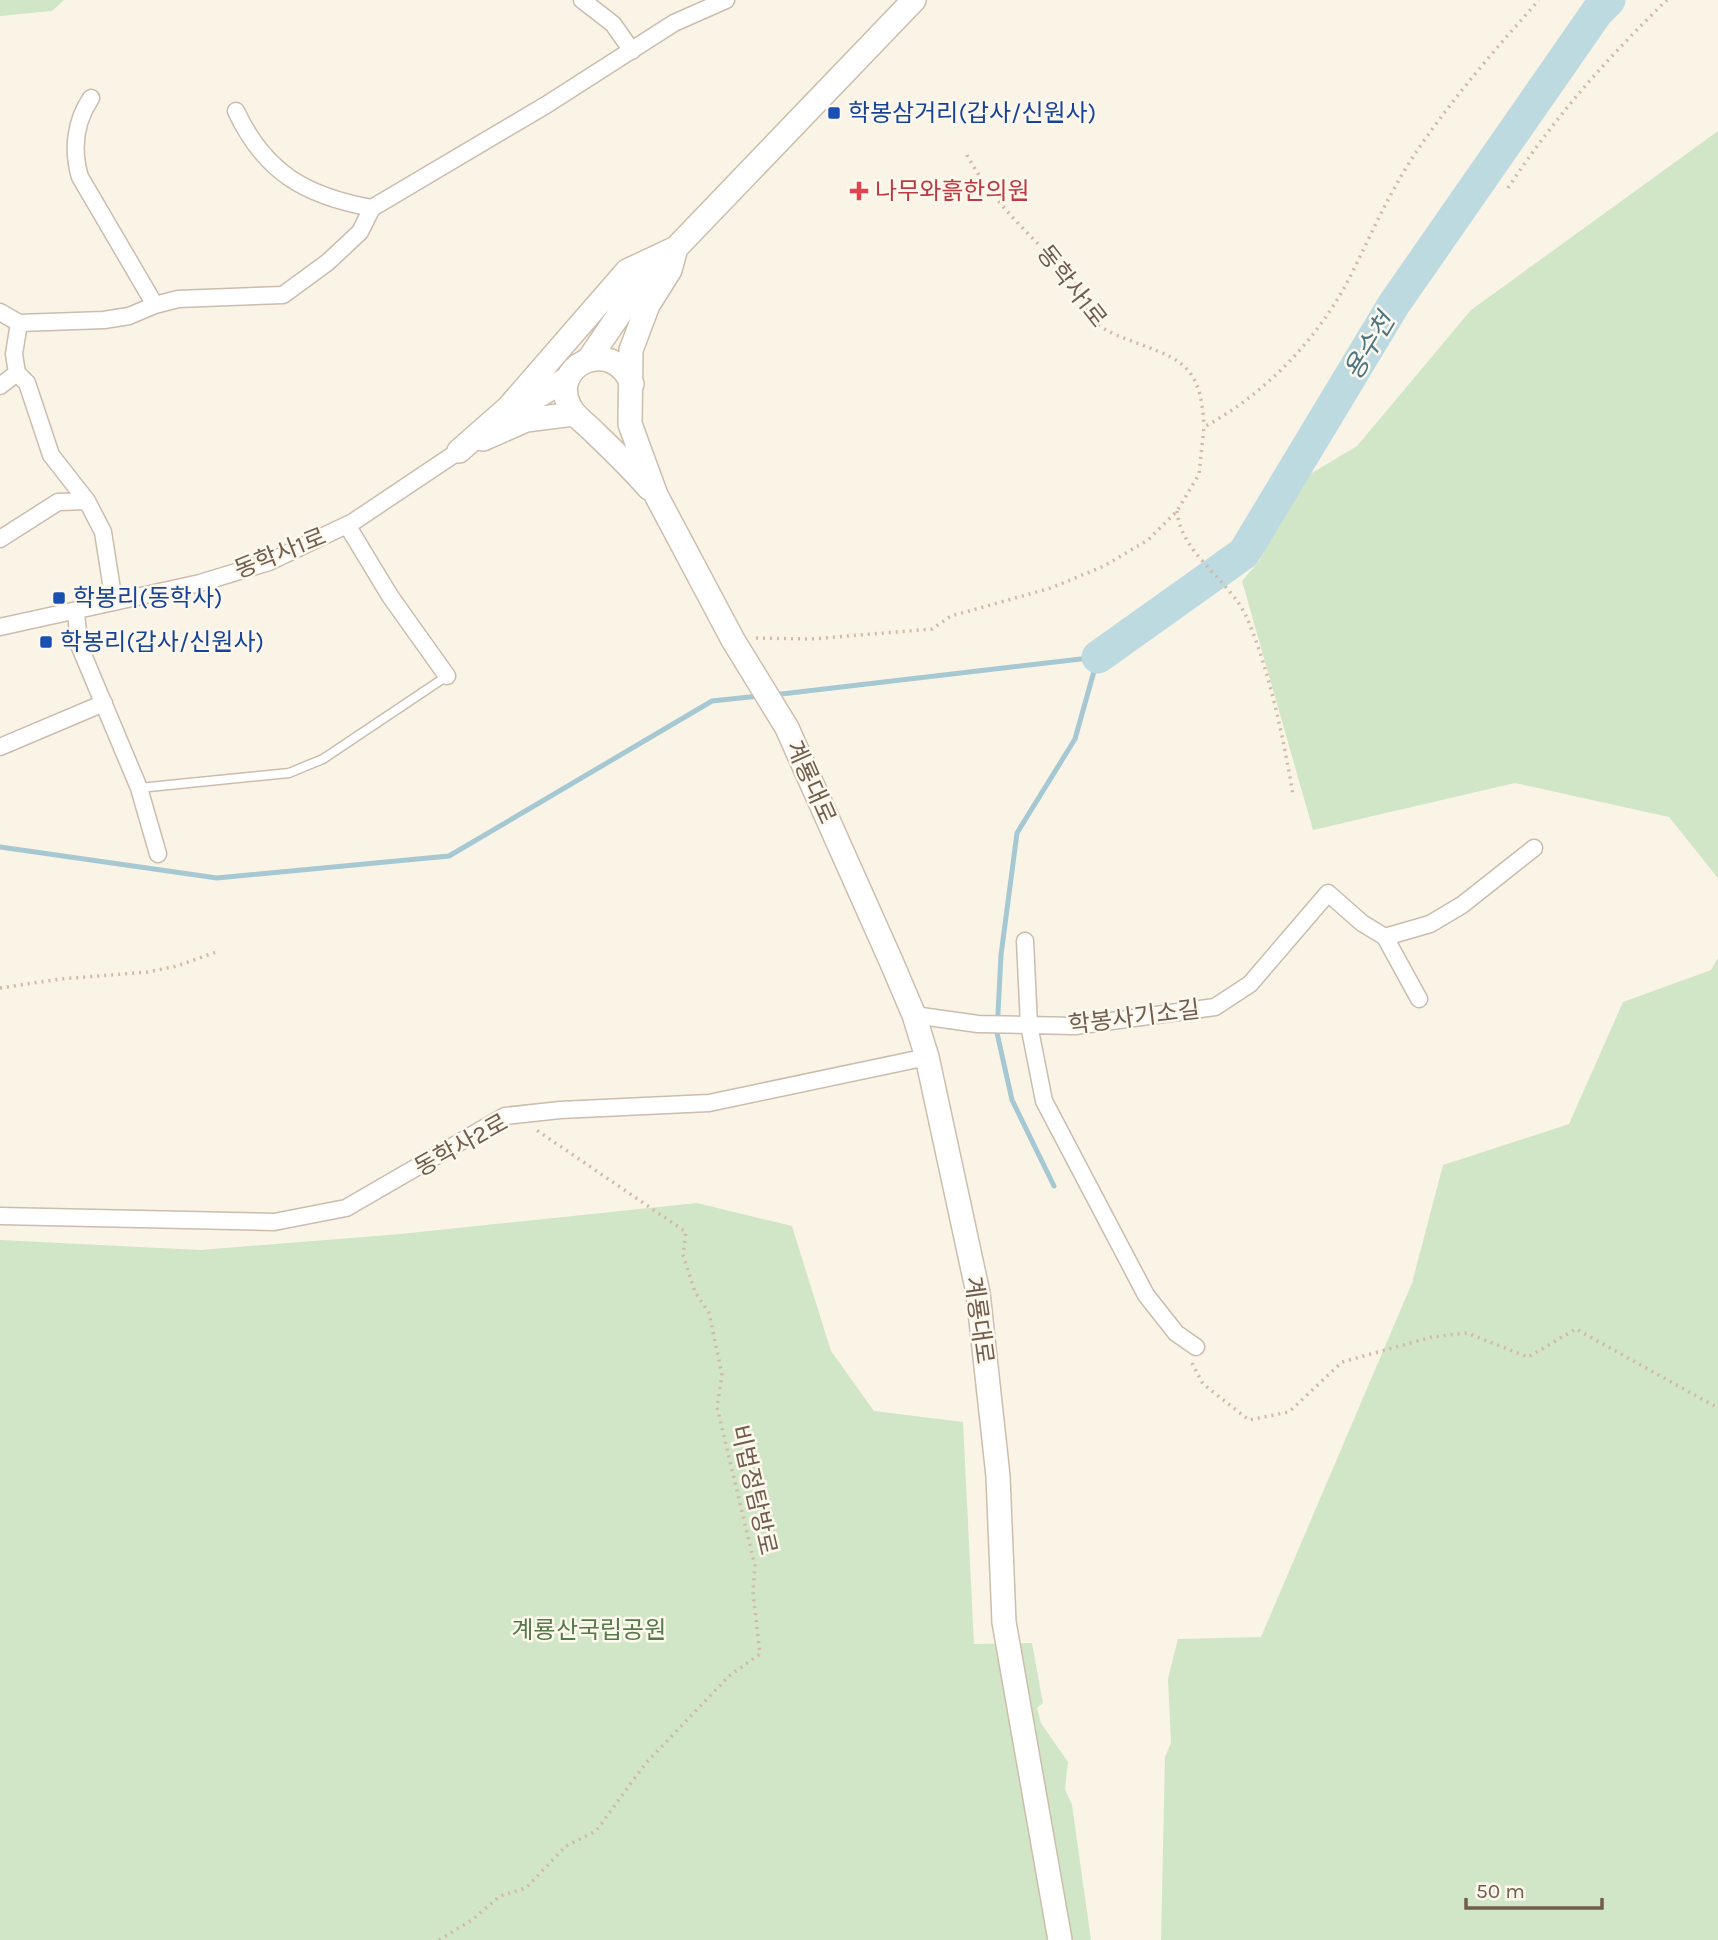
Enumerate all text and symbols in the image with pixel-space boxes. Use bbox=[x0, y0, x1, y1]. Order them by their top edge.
place label: 학봉삼거리(갑사/신원사) bbox=[848, 99, 1096, 127]
marker: 학봉삼거리(갑사/신원사) bbox=[826, 105, 842, 121]
place label: 나무와흙한의원 bbox=[875, 177, 1030, 205]
marker: 나무와흙한의원 bbox=[849, 181, 869, 201]
street label: 동학사1로 bbox=[1031, 239, 1113, 333]
water label: 용수천 bbox=[1338, 305, 1403, 385]
street label: 동학사1로 bbox=[230, 522, 330, 584]
place label: 학봉리(동학사) bbox=[73, 584, 223, 612]
marker: 학봉리(동학사) bbox=[51, 590, 67, 606]
place label: 학봉리(갑사/신원사) bbox=[60, 628, 264, 656]
marker: 학봉리(갑사/신원사) bbox=[38, 634, 54, 650]
street label: 계룡대로 bbox=[780, 736, 842, 828]
street label: 학봉사기소길 bbox=[1067, 995, 1201, 1039]
street label: 동학사2로 bbox=[410, 1108, 512, 1182]
street label: 계룡대로 bbox=[959, 1274, 999, 1366]
street label: 비법정탐방로 bbox=[725, 1422, 783, 1558]
park label: 계룡산국립공원 bbox=[512, 1616, 666, 1644]
scale bar bbox=[1466, 1867, 1602, 1911]
text: 50 m bbox=[1476, 1879, 1525, 1903]

